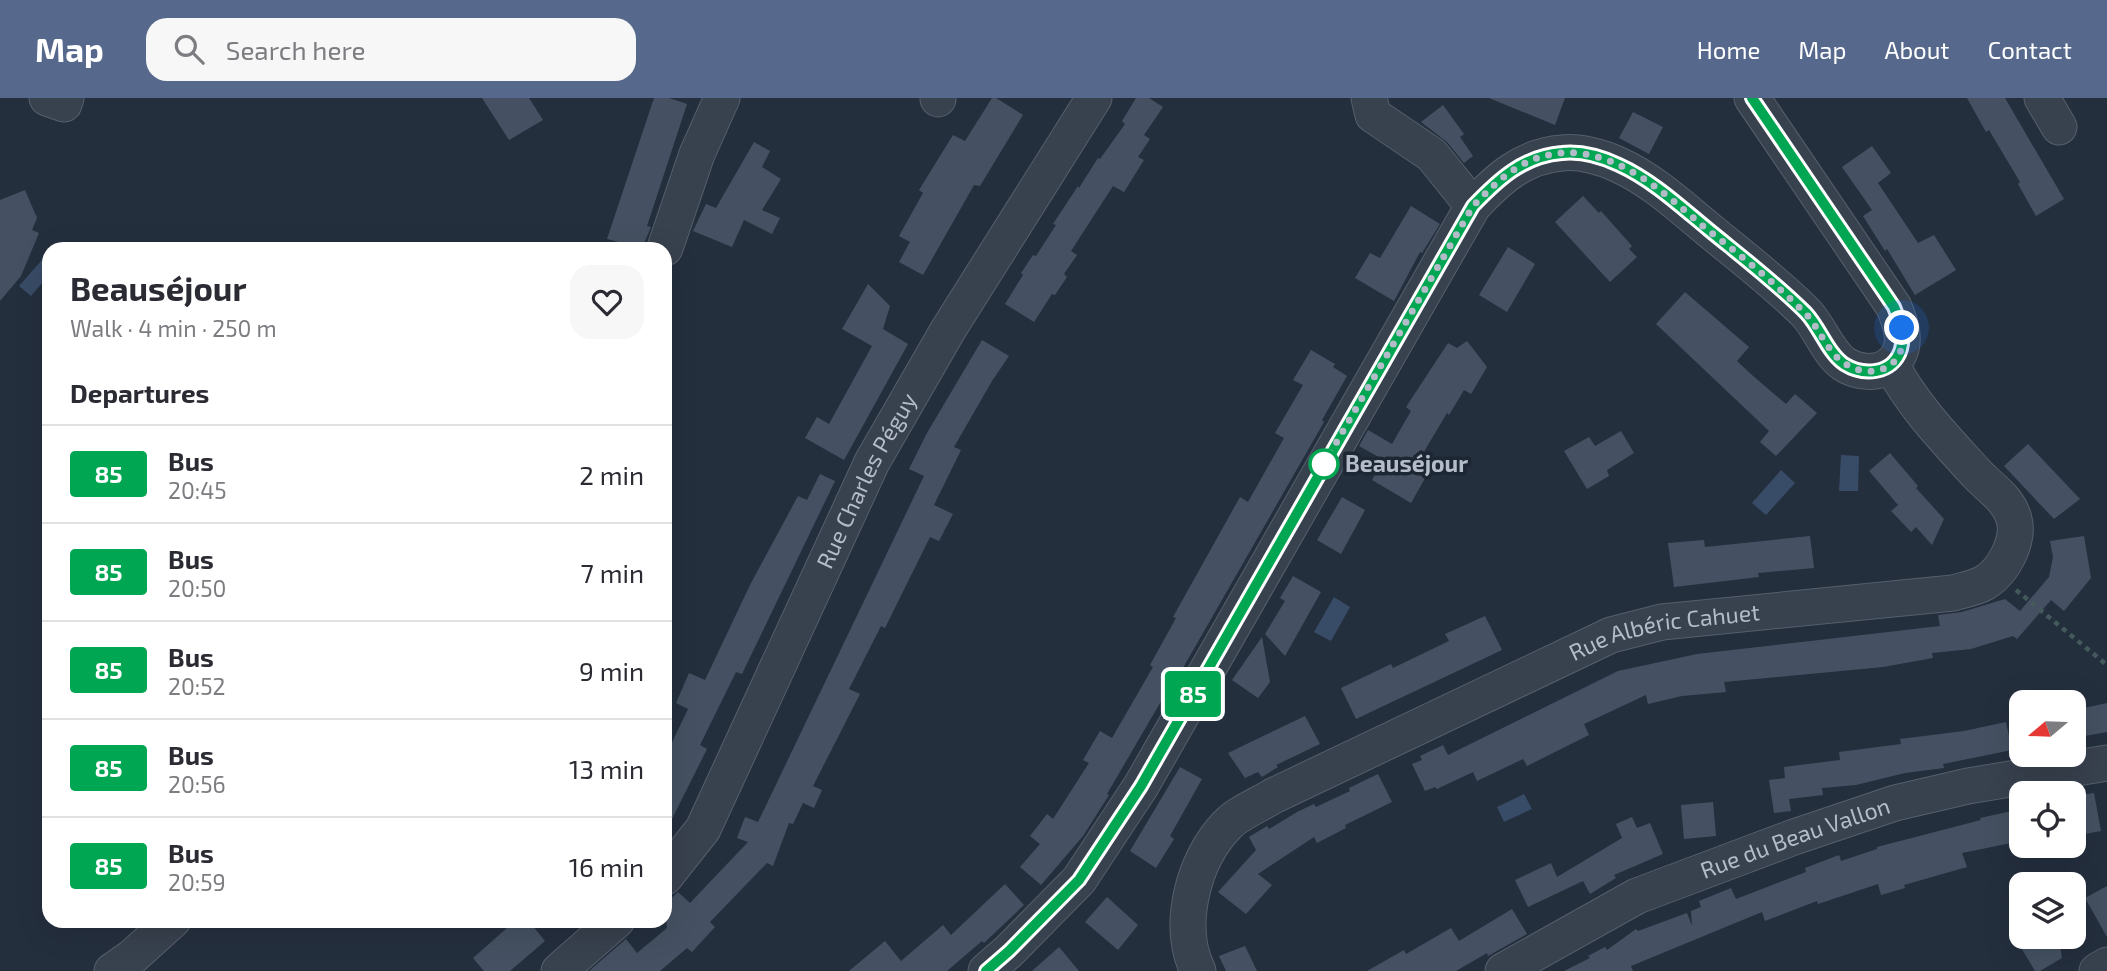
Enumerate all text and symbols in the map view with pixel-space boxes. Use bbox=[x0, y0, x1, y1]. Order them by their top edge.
search box bbox=[146, 18, 636, 81]
text: Map bbox=[35, 29, 104, 69]
icon: search bbox=[170, 30, 208, 68]
text: Search here bbox=[226, 34, 365, 65]
text: Home bbox=[1697, 35, 1760, 64]
text: Map bbox=[1798, 35, 1846, 64]
text: About bbox=[1884, 35, 1950, 64]
text: Contact bbox=[1988, 35, 2072, 64]
button: heart bbox=[570, 265, 644, 339]
text: Beauséjour bbox=[70, 268, 247, 308]
your location bbox=[1884, 310, 1919, 345]
text: Walk · 4 min · 250 m bbox=[70, 314, 277, 342]
text: Departures bbox=[70, 377, 209, 408]
street label: Rue Charles Péguy bbox=[810, 387, 922, 573]
text: Bus bbox=[168, 445, 214, 476]
marker: Beauséjour bbox=[1309, 449, 1339, 479]
place label: Beauséjour bbox=[1345, 449, 1468, 477]
text: 85 bbox=[94, 459, 123, 488]
text: 2 min bbox=[579, 459, 644, 490]
text: 20:45 bbox=[168, 476, 227, 504]
text: Bus bbox=[168, 543, 214, 574]
text: 85 bbox=[94, 557, 123, 586]
text: 7 min bbox=[581, 557, 644, 588]
text: 20:50 bbox=[168, 574, 226, 602]
street label: Rue Albéric Cahuet bbox=[1564, 597, 1761, 666]
text: Bus bbox=[168, 641, 214, 672]
text: 85 bbox=[94, 655, 123, 684]
text: 9 min bbox=[579, 655, 644, 686]
line badge: 85 bbox=[1162, 671, 1224, 717]
text: 20:52 bbox=[168, 672, 225, 700]
text: 85 bbox=[1179, 679, 1207, 708]
north arrow bbox=[2009, 690, 2086, 766]
map controls bbox=[2009, 690, 2086, 949]
text: Bus bbox=[168, 739, 214, 770]
text: 85 bbox=[94, 753, 123, 782]
text: 13 min bbox=[569, 753, 644, 784]
text: 20:56 bbox=[168, 770, 226, 798]
button: locate bbox=[2009, 781, 2086, 858]
street label: Rue du Beau Vallon bbox=[1696, 791, 1893, 884]
text: Bus bbox=[168, 837, 214, 868]
text: 85 bbox=[94, 851, 123, 880]
text: 16 min bbox=[569, 851, 644, 882]
text: 20:59 bbox=[168, 868, 226, 896]
button: layers bbox=[2009, 872, 2086, 949]

